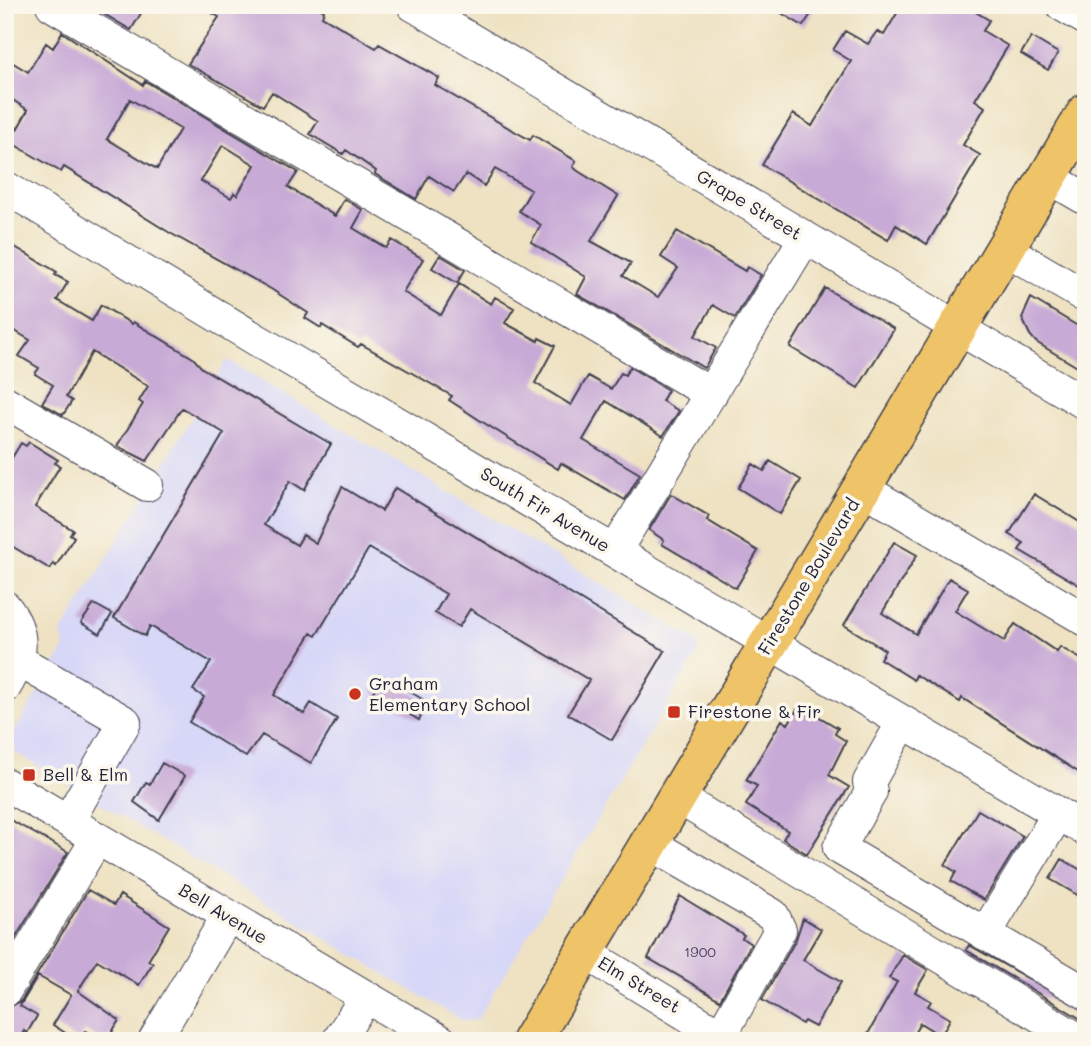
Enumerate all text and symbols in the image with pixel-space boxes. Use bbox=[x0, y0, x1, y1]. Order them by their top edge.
street label: Grape Street bbox=[692, 163, 807, 245]
street label: South Fir Avenue bbox=[476, 461, 615, 557]
street label: Firestone Boulevard bbox=[752, 494, 864, 659]
place label: Graham Elementary School bbox=[369, 671, 531, 716]
marker: Graham Elementary School bbox=[347, 686, 363, 702]
place label: Firestone & Fir bbox=[688, 699, 821, 723]
marker: Firestone & Fir bbox=[666, 704, 682, 720]
place label: Bell & Elm bbox=[43, 762, 128, 786]
marker: Bell & Elm bbox=[21, 767, 37, 783]
street label: Bell Avenue bbox=[175, 877, 272, 949]
house number: 1900 bbox=[684, 942, 716, 961]
street label: Elm Street bbox=[594, 950, 685, 1018]

